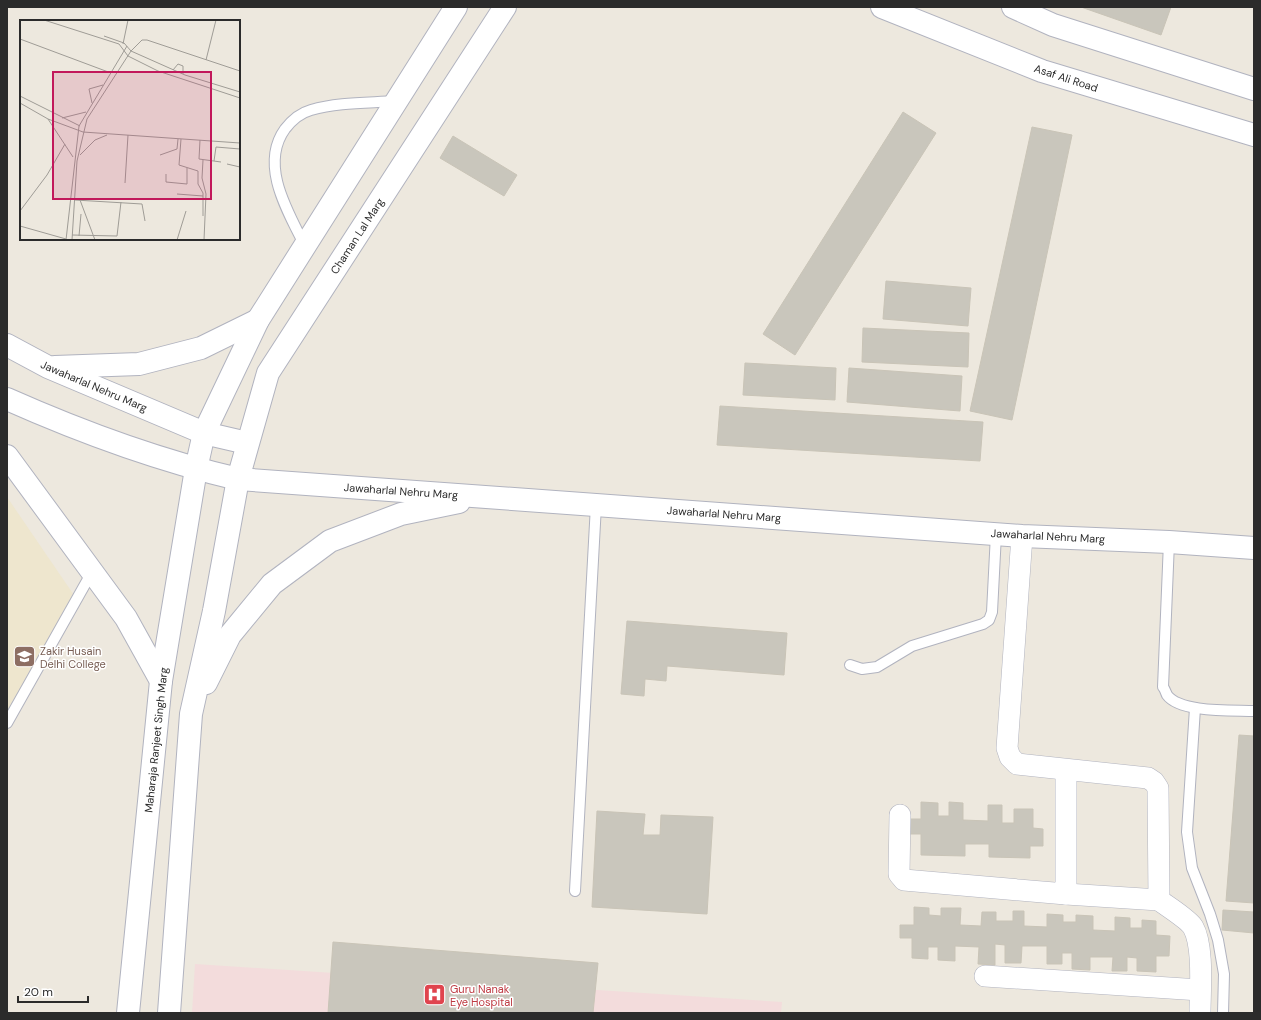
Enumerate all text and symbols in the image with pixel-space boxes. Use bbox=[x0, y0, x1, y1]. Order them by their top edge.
inset map bbox=[20, 20, 240, 240]
street label: Asaf Ali Road bbox=[1032, 61, 1100, 95]
street label: Chaman Lal Marg bbox=[327, 195, 387, 277]
street label: Jawaharlal Nehru Marg bbox=[39, 357, 149, 415]
street label: Jawaharlal Nehru Marg bbox=[343, 480, 459, 502]
street label: Jawaharlal Nehru Marg bbox=[666, 503, 782, 525]
street label: Jawaharlal Nehru Marg bbox=[990, 526, 1106, 546]
school or university icon: Zakir Husain Delhi College bbox=[12, 644, 38, 670]
place label: Zakir Husain Delhi College bbox=[40, 644, 106, 671]
street label: Maharaja Ranjeet Singh Marg bbox=[141, 667, 171, 813]
scale bar bbox=[18, 978, 88, 1004]
hospital icon: Guru Nanak Eye Hospital bbox=[421, 982, 447, 1008]
place label: Guru Nanak Eye Hospital bbox=[450, 982, 513, 1009]
text: 20 m bbox=[24, 984, 53, 1000]

